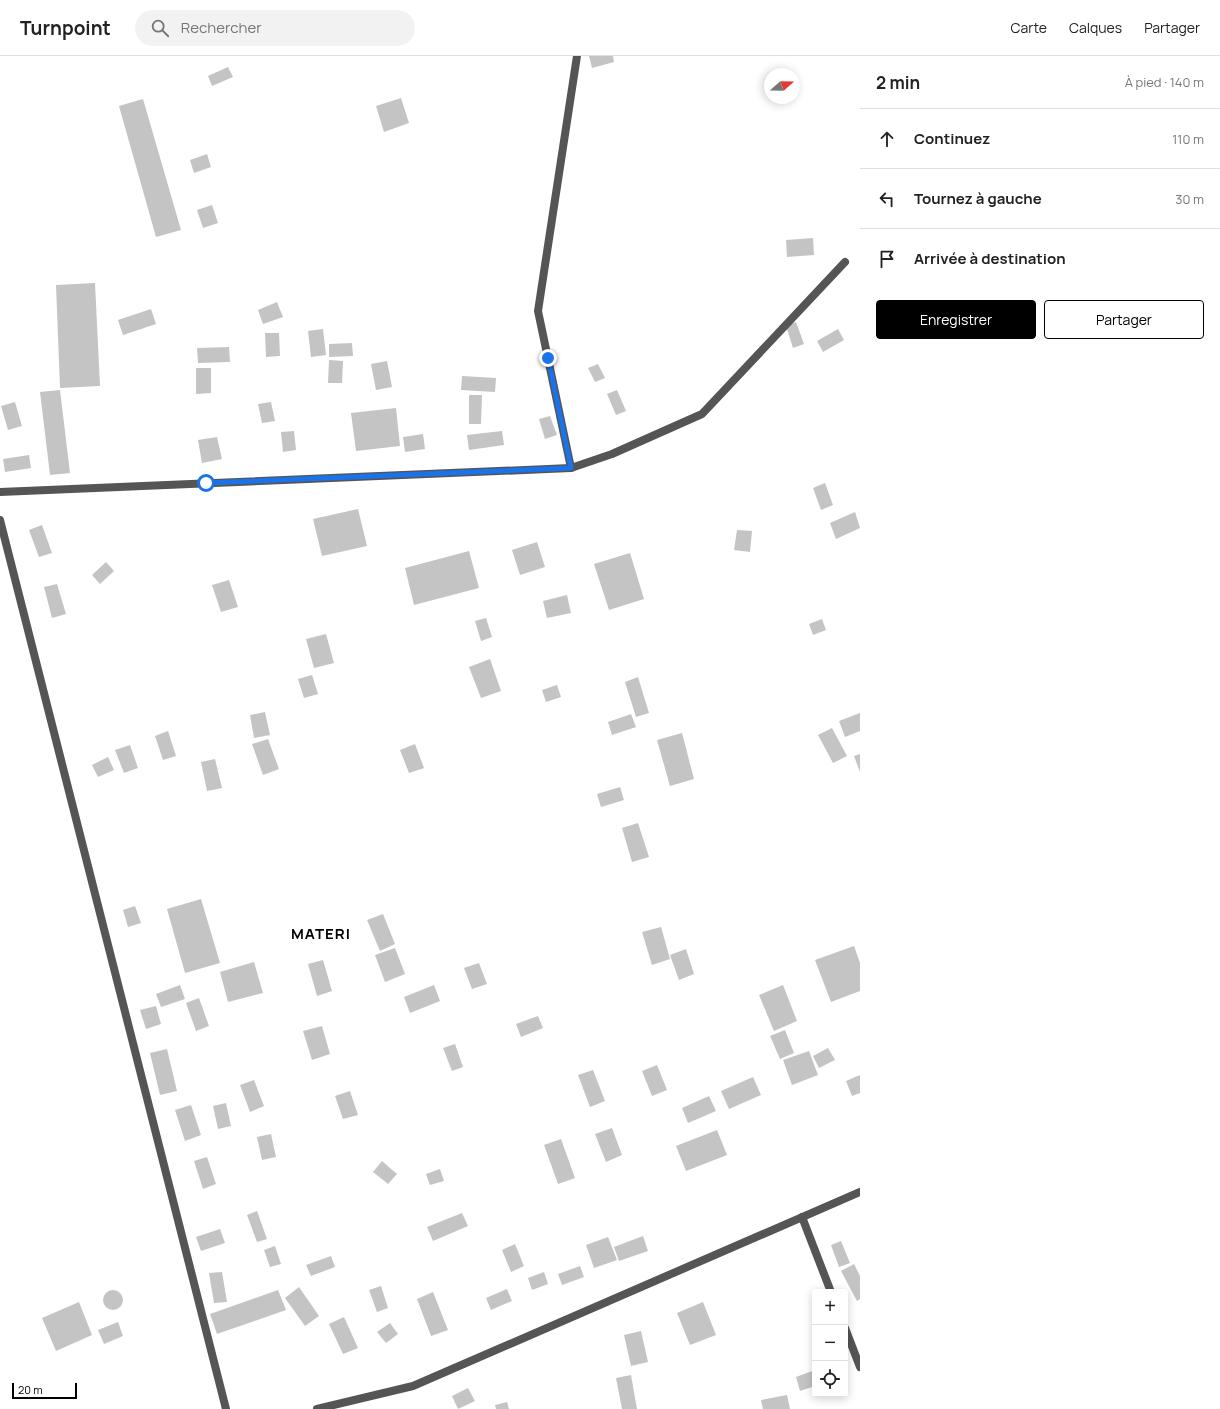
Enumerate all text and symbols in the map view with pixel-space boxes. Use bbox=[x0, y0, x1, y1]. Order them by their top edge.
search box bbox=[135, 10, 415, 46]
text: Turnpoint bbox=[20, 15, 111, 41]
icon: search bbox=[149, 17, 171, 39]
text: Rechercher bbox=[181, 17, 262, 38]
text: Carte bbox=[1011, 18, 1047, 37]
text: Calques bbox=[1069, 18, 1122, 37]
text: Partager bbox=[1144, 18, 1200, 37]
north arrow bbox=[764, 68, 800, 104]
text: 2 min bbox=[876, 71, 920, 94]
text: À pied · 140 m bbox=[1125, 73, 1204, 91]
icon: ahead bbox=[876, 128, 898, 150]
text: Continuez bbox=[914, 128, 990, 149]
text: 110 m bbox=[1172, 130, 1204, 148]
icon: left bbox=[876, 188, 898, 210]
text: Tournez à gauche bbox=[914, 188, 1042, 209]
text: 30 m bbox=[1175, 190, 1204, 208]
icon: arrive bbox=[876, 248, 898, 270]
text: Arrivée à destination bbox=[914, 248, 1066, 269]
button: Enregistrer bbox=[876, 300, 1036, 339]
button: Partager bbox=[1044, 300, 1204, 339]
route end bbox=[539, 349, 557, 367]
route start bbox=[197, 474, 215, 492]
district label: MATERI bbox=[291, 923, 351, 944]
map controls bbox=[812, 1289, 848, 1397]
button: + bbox=[812, 1289, 848, 1325]
button: − bbox=[812, 1325, 848, 1361]
button: locate bbox=[812, 1361, 848, 1397]
scale bar bbox=[12, 1381, 77, 1400]
text: 20 m bbox=[18, 1382, 43, 1397]

